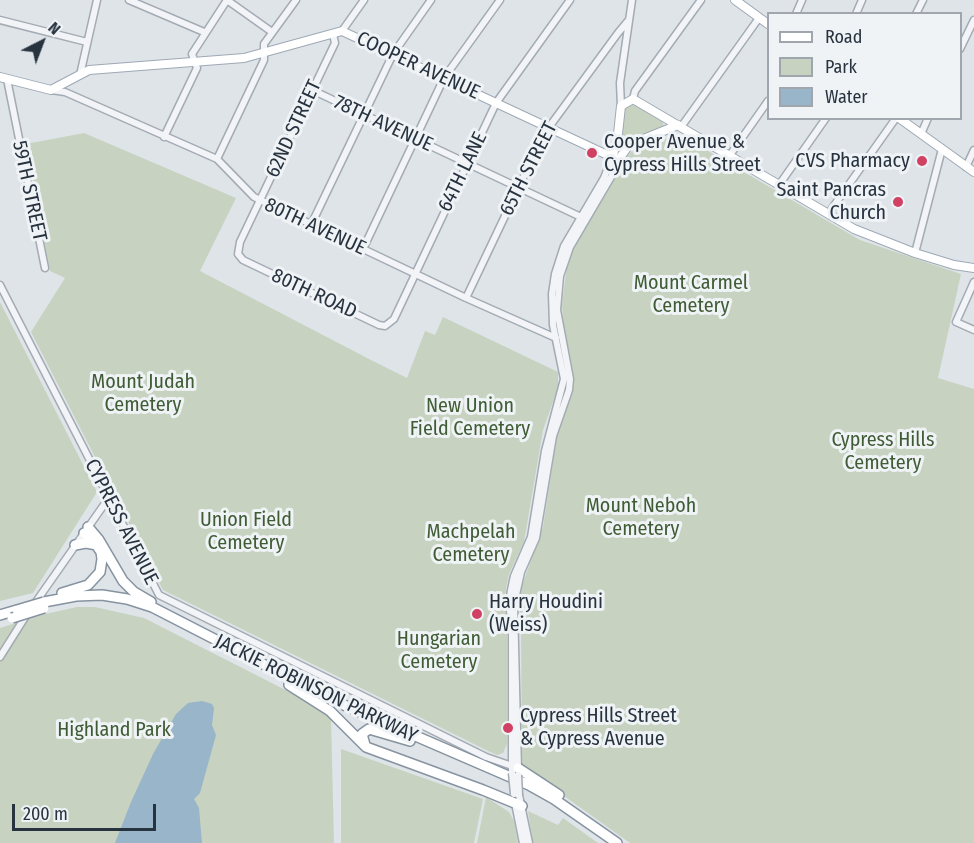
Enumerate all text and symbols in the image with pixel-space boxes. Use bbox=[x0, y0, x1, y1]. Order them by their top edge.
north arrow bbox=[12, 12, 72, 72]
legend bbox=[767, 12, 962, 120]
text: N bbox=[44, 18, 64, 39]
text: Road bbox=[825, 26, 862, 48]
street label: COOPER AVENUE bbox=[352, 27, 484, 105]
text: Park bbox=[825, 56, 857, 78]
street label: 62ND STREET bbox=[261, 76, 327, 182]
text: Water bbox=[825, 86, 868, 108]
street label: 78TH AVENUE bbox=[330, 91, 436, 157]
street label: 65TH STREET bbox=[495, 118, 563, 220]
street label: 64TH LANE bbox=[433, 128, 493, 216]
place label: Cooper Avenue & Cypress Hills Street bbox=[604, 130, 761, 177]
street label: 59TH STREET bbox=[7, 139, 51, 243]
marker: Cooper Avenue & Cypress Hills Street bbox=[585, 146, 599, 160]
place label: CVS Pharmacy bbox=[795, 149, 910, 173]
marker: CVS Pharmacy bbox=[915, 154, 929, 168]
place label: Saint Pancras Church bbox=[777, 178, 886, 225]
street label: 80TH AVENUE bbox=[261, 193, 369, 261]
marker: Saint Pancras Church bbox=[891, 195, 905, 209]
street label: 80TH ROAD bbox=[268, 264, 360, 324]
park label: Mount Carmel Cemetery bbox=[634, 271, 748, 318]
park label: Mount Judah Cemetery bbox=[91, 370, 195, 417]
park label: New Union Field Cemetery bbox=[410, 394, 530, 441]
park label: Cypress Hills Cemetery bbox=[832, 428, 934, 475]
street label: CYPRESS AVENUE bbox=[79, 455, 163, 589]
park label: Mount Neboh Cemetery bbox=[586, 494, 696, 541]
park label: Union Field Cemetery bbox=[200, 508, 292, 555]
park label: Machpelah Cemetery bbox=[426, 520, 516, 567]
place label: Harry Houdini (Weiss) bbox=[489, 590, 603, 637]
marker: Harry Houdini (Weiss) bbox=[470, 607, 484, 621]
park label: Hungarian Cemetery bbox=[397, 627, 481, 674]
street label: JACKIE ROBINSON PARKWAY bbox=[211, 629, 421, 749]
place label: Cypress Hills Street & Cypress Avenue bbox=[520, 704, 677, 751]
park label: Highland Park bbox=[57, 718, 171, 742]
marker: Cypress Hills Street & Cypress Avenue bbox=[501, 721, 515, 735]
scale bar bbox=[15, 792, 159, 830]
text: 200 m bbox=[23, 803, 68, 825]

